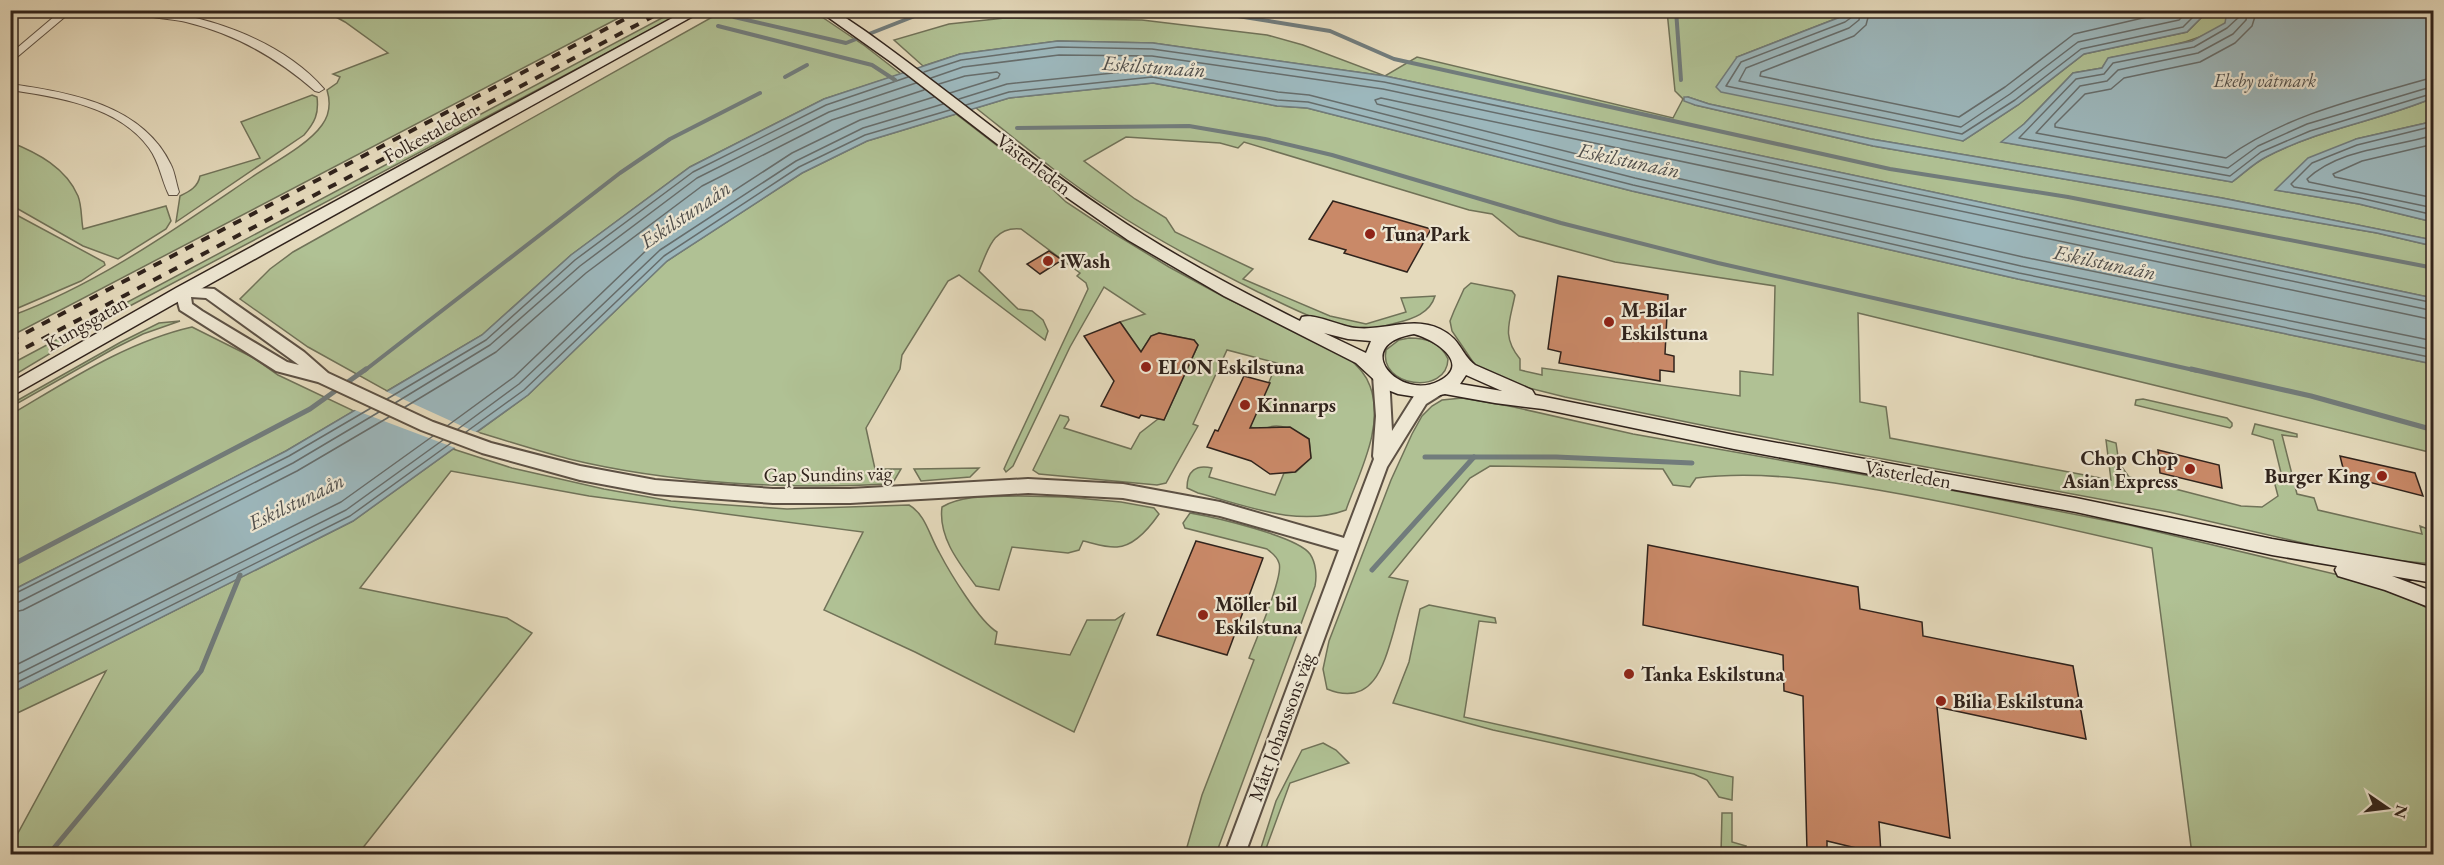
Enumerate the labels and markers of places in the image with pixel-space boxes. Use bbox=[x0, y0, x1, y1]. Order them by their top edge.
place label: Tuna Park bbox=[1382, 221, 1471, 247]
marker: Tuna Park bbox=[1363, 227, 1377, 241]
place label: iWash bbox=[1060, 248, 1110, 274]
marker: iWash bbox=[1041, 254, 1055, 268]
place label: M-Bilar Eskilstuna bbox=[1621, 297, 1708, 346]
marker: M-Bilar Eskilstuna bbox=[1602, 315, 1616, 329]
place label: ELON Eskilstuna bbox=[1158, 354, 1305, 380]
marker: ELON Eskilstuna bbox=[1139, 360, 1153, 374]
place label: Kinnarps bbox=[1257, 392, 1336, 418]
marker: Kinnarps bbox=[1238, 398, 1252, 412]
place label: Chop Chop Asian Express bbox=[2061, 445, 2178, 494]
marker: Chop Chop Asian Express bbox=[2183, 462, 2197, 476]
place label: Burger King bbox=[2265, 463, 2371, 489]
marker: Burger King bbox=[2375, 469, 2389, 483]
place label: Möller bil Eskilstuna bbox=[1215, 591, 1302, 640]
marker: Möller bil Eskilstuna bbox=[1196, 608, 1210, 622]
place label: Tanka Eskilstuna bbox=[1641, 661, 1785, 687]
marker: Tanka Eskilstuna bbox=[1622, 667, 1636, 681]
place label: Bilia Eskilstuna bbox=[1953, 688, 2084, 714]
marker: Bilia Eskilstuna bbox=[1934, 694, 1948, 708]

